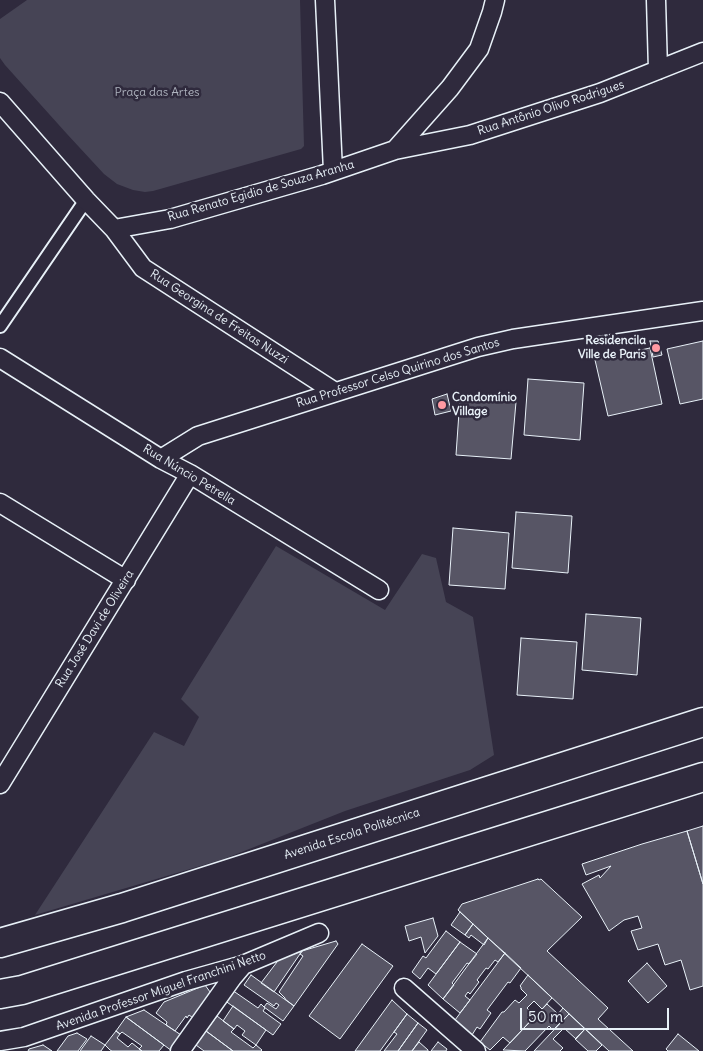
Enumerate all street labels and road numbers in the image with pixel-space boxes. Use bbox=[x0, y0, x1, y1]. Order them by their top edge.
street label: Rua Antônio Olivo Rodrigues bbox=[476, 77, 626, 139]
street label: Rua Renato Egidio de Souza Aranha bbox=[166, 157, 356, 225]
street label: Rua Georgina de Freitas Nuzzi bbox=[147, 267, 291, 367]
street label: Rua Professor Celso Quirino dos Santos bbox=[295, 335, 501, 411]
street label: Rua Núncio Petrella bbox=[140, 442, 238, 508]
street label: Rua José Davi de Oliveira bbox=[53, 567, 137, 691]
street label: Avenida Escola Politécnica bbox=[282, 805, 422, 863]
street label: Avenida Professor Miguel Franchini Netto bbox=[54, 948, 268, 1034]

